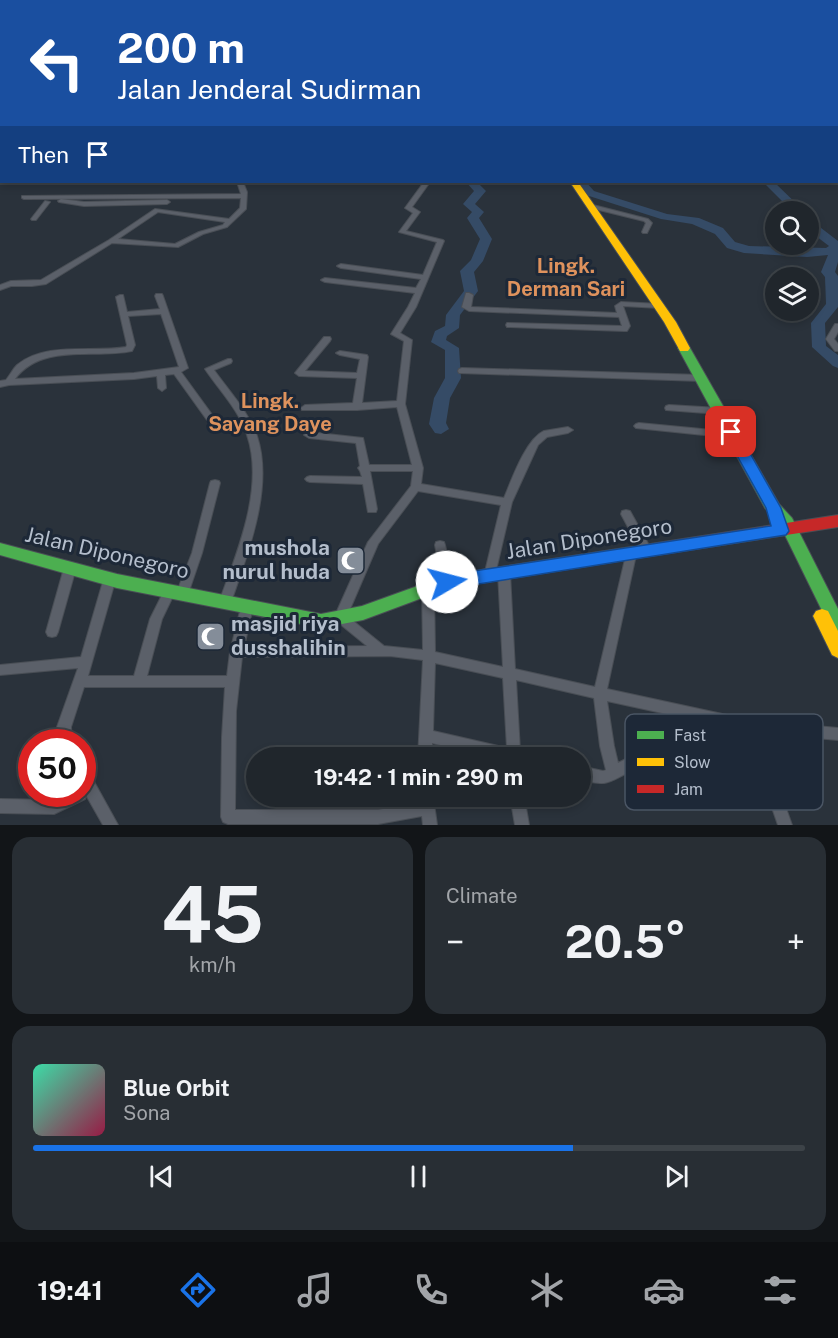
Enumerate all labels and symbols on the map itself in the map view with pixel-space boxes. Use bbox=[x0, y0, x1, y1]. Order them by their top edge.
district label: Lingk. Derman Sari bbox=[507, 254, 625, 301]
district label: Lingk. Sayang Daye bbox=[208, 389, 332, 436]
pin bbox=[705, 406, 756, 457]
street label: Jalan Diponegoro bbox=[504, 513, 674, 564]
street label: Jalan Diponegoro bbox=[23, 521, 192, 584]
place label: mushola nurul huda bbox=[223, 535, 330, 584]
mosque icon: mushola nurul huda bbox=[335, 544, 367, 576]
position arrow bbox=[415, 550, 479, 614]
place label: masjid riya dusshalihin bbox=[231, 611, 346, 660]
mosque icon: masjid riya dusshalihin bbox=[194, 620, 226, 652]
legend bbox=[625, 714, 823, 810]
text: Fast bbox=[674, 726, 706, 745]
speed limit sign: 50 bbox=[18, 729, 96, 807]
text: Slow bbox=[674, 753, 711, 772]
text: Jam bbox=[674, 780, 703, 799]

